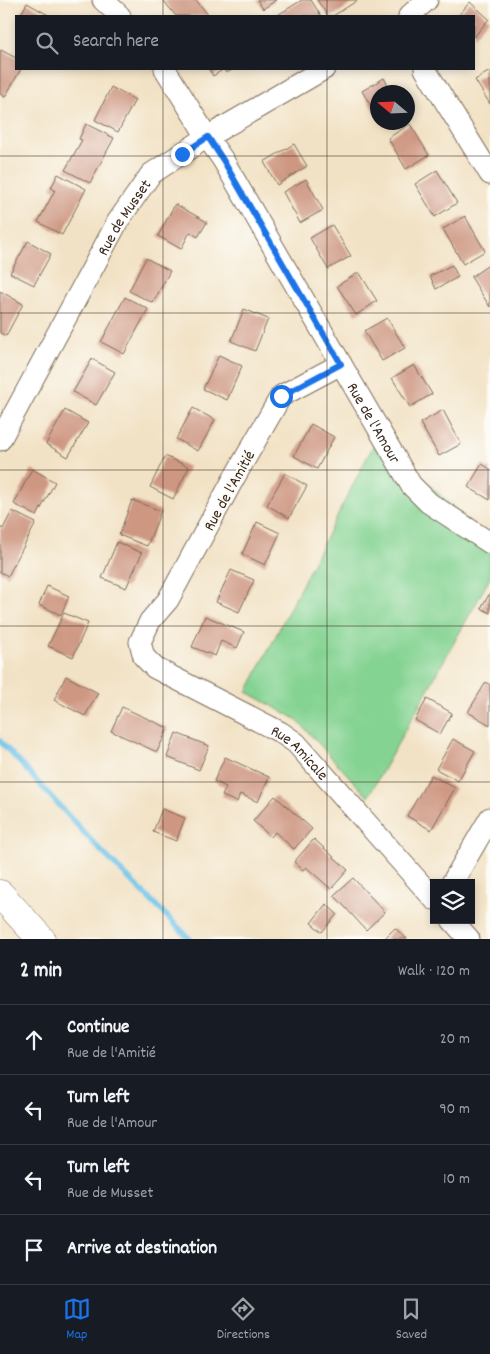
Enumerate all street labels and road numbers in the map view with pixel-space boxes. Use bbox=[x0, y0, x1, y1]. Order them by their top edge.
street label: Rue de Musset bbox=[93, 175, 158, 260]
street label: Rue de l'Amour bbox=[340, 379, 405, 468]
street label: Rue de l'Amitié bbox=[199, 447, 262, 536]
street label: Rue Amicale bbox=[266, 720, 333, 786]

